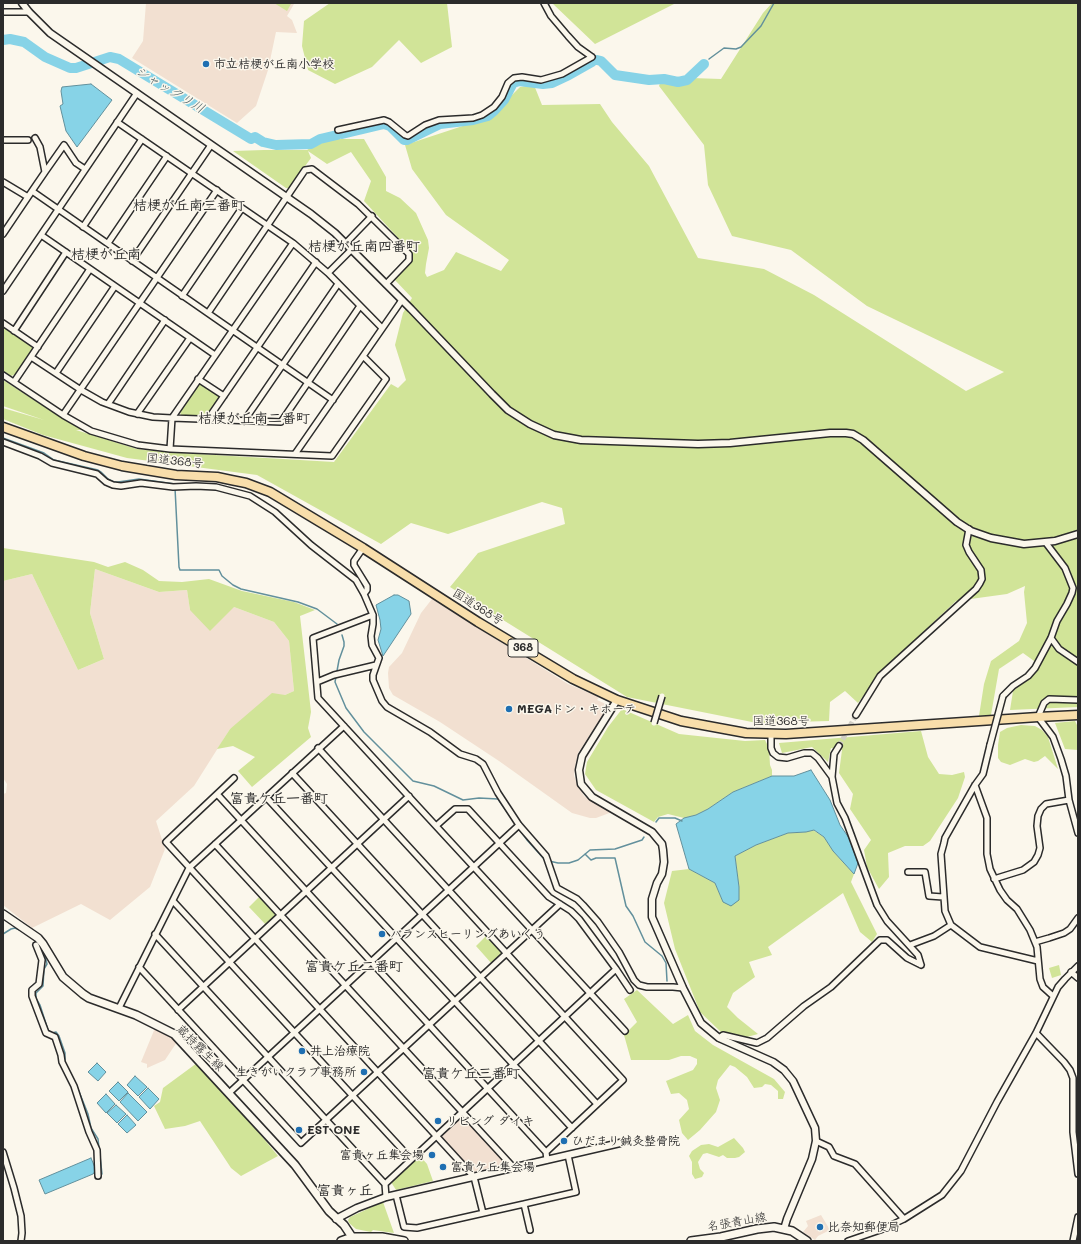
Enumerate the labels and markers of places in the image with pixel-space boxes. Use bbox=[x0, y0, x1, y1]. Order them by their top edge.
place label: 市立桔梗が丘南小学校 bbox=[214, 57, 334, 71]
marker: 市立桔梗が丘南小学校 bbox=[201, 59, 211, 69]
place label: MEGAドン・キホーテ bbox=[517, 702, 636, 716]
marker: MEGAドン・キホーテ bbox=[504, 704, 514, 714]
place label: バランスヒーリングあいくう bbox=[390, 927, 546, 941]
marker: バランスヒーリングあいくう bbox=[377, 929, 387, 939]
place label: 井上治療院 bbox=[310, 1044, 370, 1058]
marker: 井上治療院 bbox=[297, 1046, 307, 1056]
place label: 生きがいクラブ事務所 bbox=[236, 1065, 356, 1079]
marker: 生きがいクラブ事務所 bbox=[359, 1067, 369, 1077]
place label: リビング ダイキ bbox=[446, 1114, 534, 1128]
marker: リビング ダイキ bbox=[433, 1116, 443, 1126]
place label: EST ONE bbox=[307, 1123, 360, 1137]
marker: EST ONE bbox=[294, 1125, 304, 1135]
place label: ひだまり鍼灸整骨院 bbox=[572, 1134, 680, 1148]
marker: ひだまり鍼灸整骨院 bbox=[559, 1136, 569, 1146]
place label: 富貴ヶ丘集会場 bbox=[340, 1148, 424, 1162]
marker: 富貴ヶ丘集会場 bbox=[427, 1150, 437, 1160]
place label: 富貴ケ丘集会場 bbox=[451, 1160, 535, 1174]
marker: 富貴ケ丘集会場 bbox=[438, 1162, 448, 1172]
place label: 比奈知郵便局 bbox=[828, 1220, 900, 1234]
marker: 比奈知郵便局 bbox=[815, 1222, 825, 1232]

